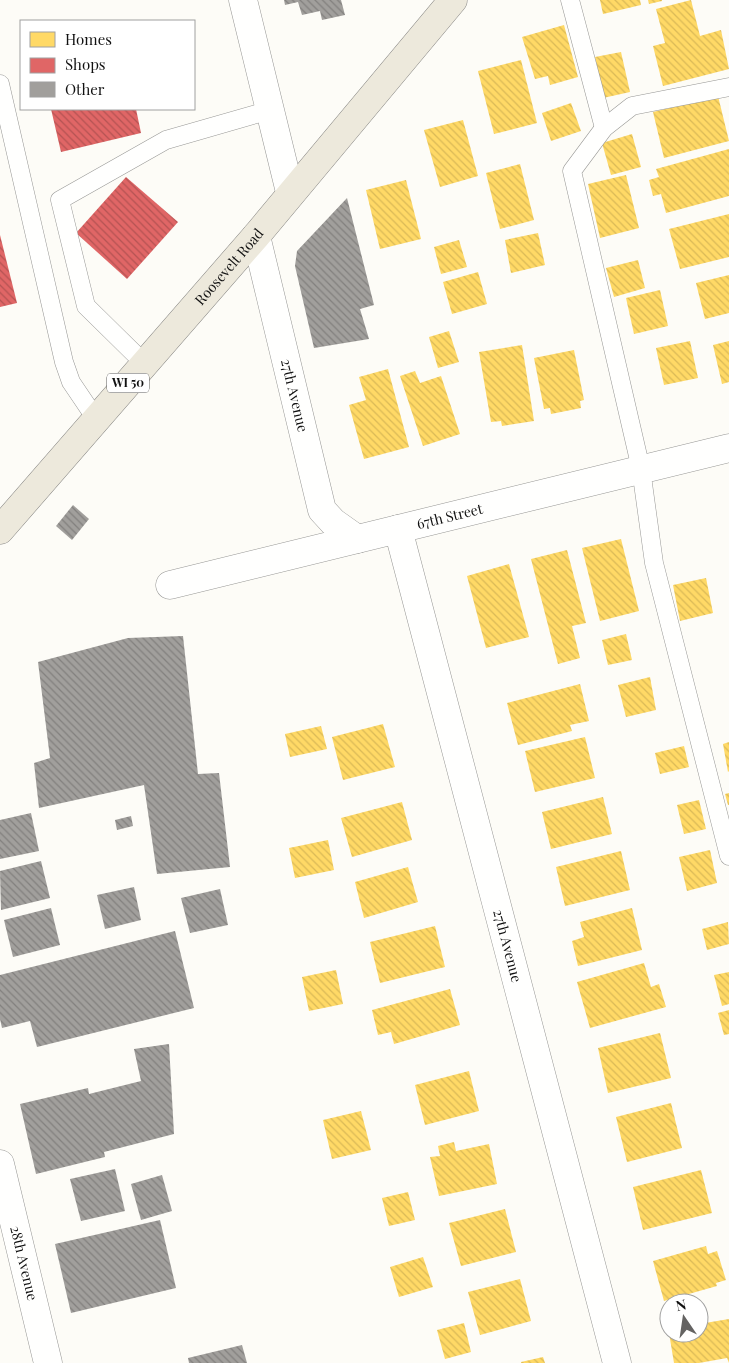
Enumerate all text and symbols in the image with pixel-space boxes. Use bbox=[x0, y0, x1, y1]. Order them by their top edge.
legend bbox=[20, 20, 195, 110]
text: Homes bbox=[65, 29, 112, 49]
text: Shops bbox=[65, 54, 106, 74]
text: Other bbox=[65, 79, 105, 99]
street label: Roosevelt Road bbox=[190, 224, 267, 309]
street label: 27th Avenue bbox=[277, 357, 313, 434]
road number: WI 50 bbox=[107, 373, 149, 392]
street label: 67th Street bbox=[415, 498, 486, 533]
street label: 27th Avenue bbox=[489, 907, 527, 984]
street label: 28th Avenue bbox=[6, 1224, 43, 1302]
north arrow bbox=[659, 1293, 709, 1343]
text: N bbox=[674, 1294, 688, 1315]

